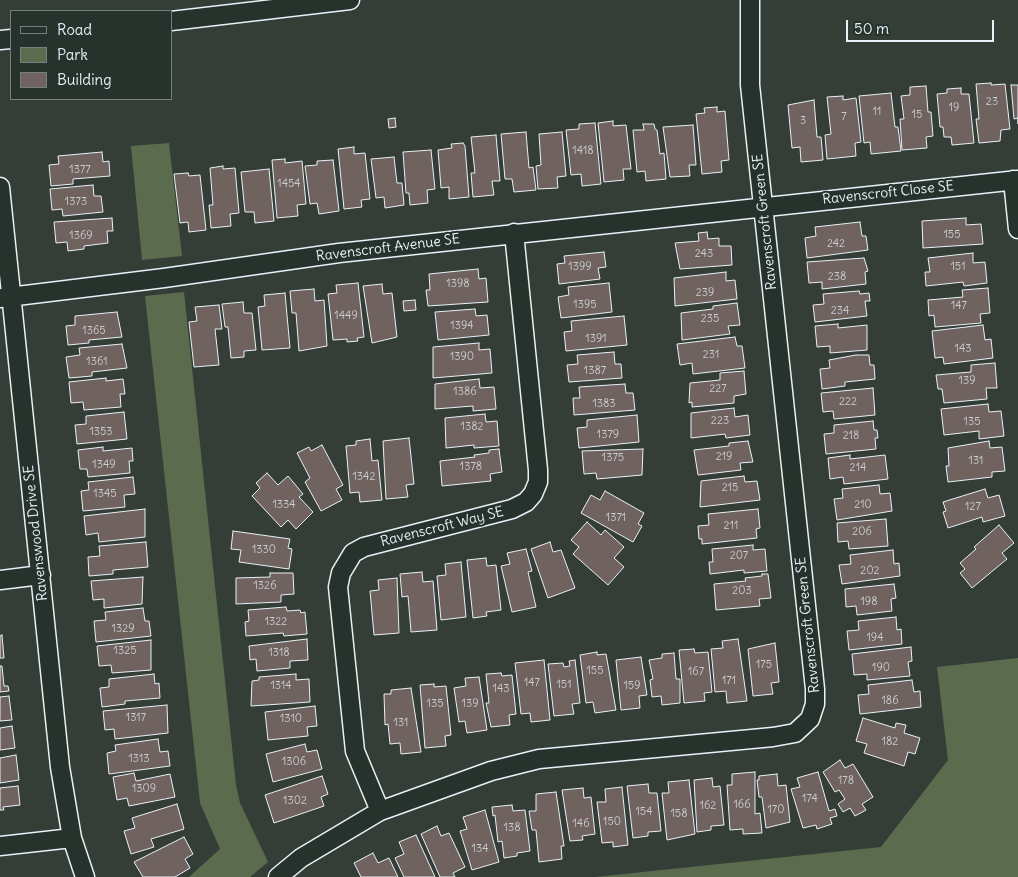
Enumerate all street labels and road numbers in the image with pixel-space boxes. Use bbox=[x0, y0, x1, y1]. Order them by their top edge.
street label: Ravenscroft Green SE bbox=[750, 153, 780, 291]
street label: Ravenscroft Close SE bbox=[821, 178, 955, 208]
street label: Ravenscroft Avenue SE bbox=[315, 231, 461, 265]
street label: Ravenswood Drive SE bbox=[21, 464, 51, 602]
street label: Ravenscroft Way SE bbox=[379, 504, 505, 550]
street label: Ravenscroft Green SE bbox=[793, 556, 823, 694]

